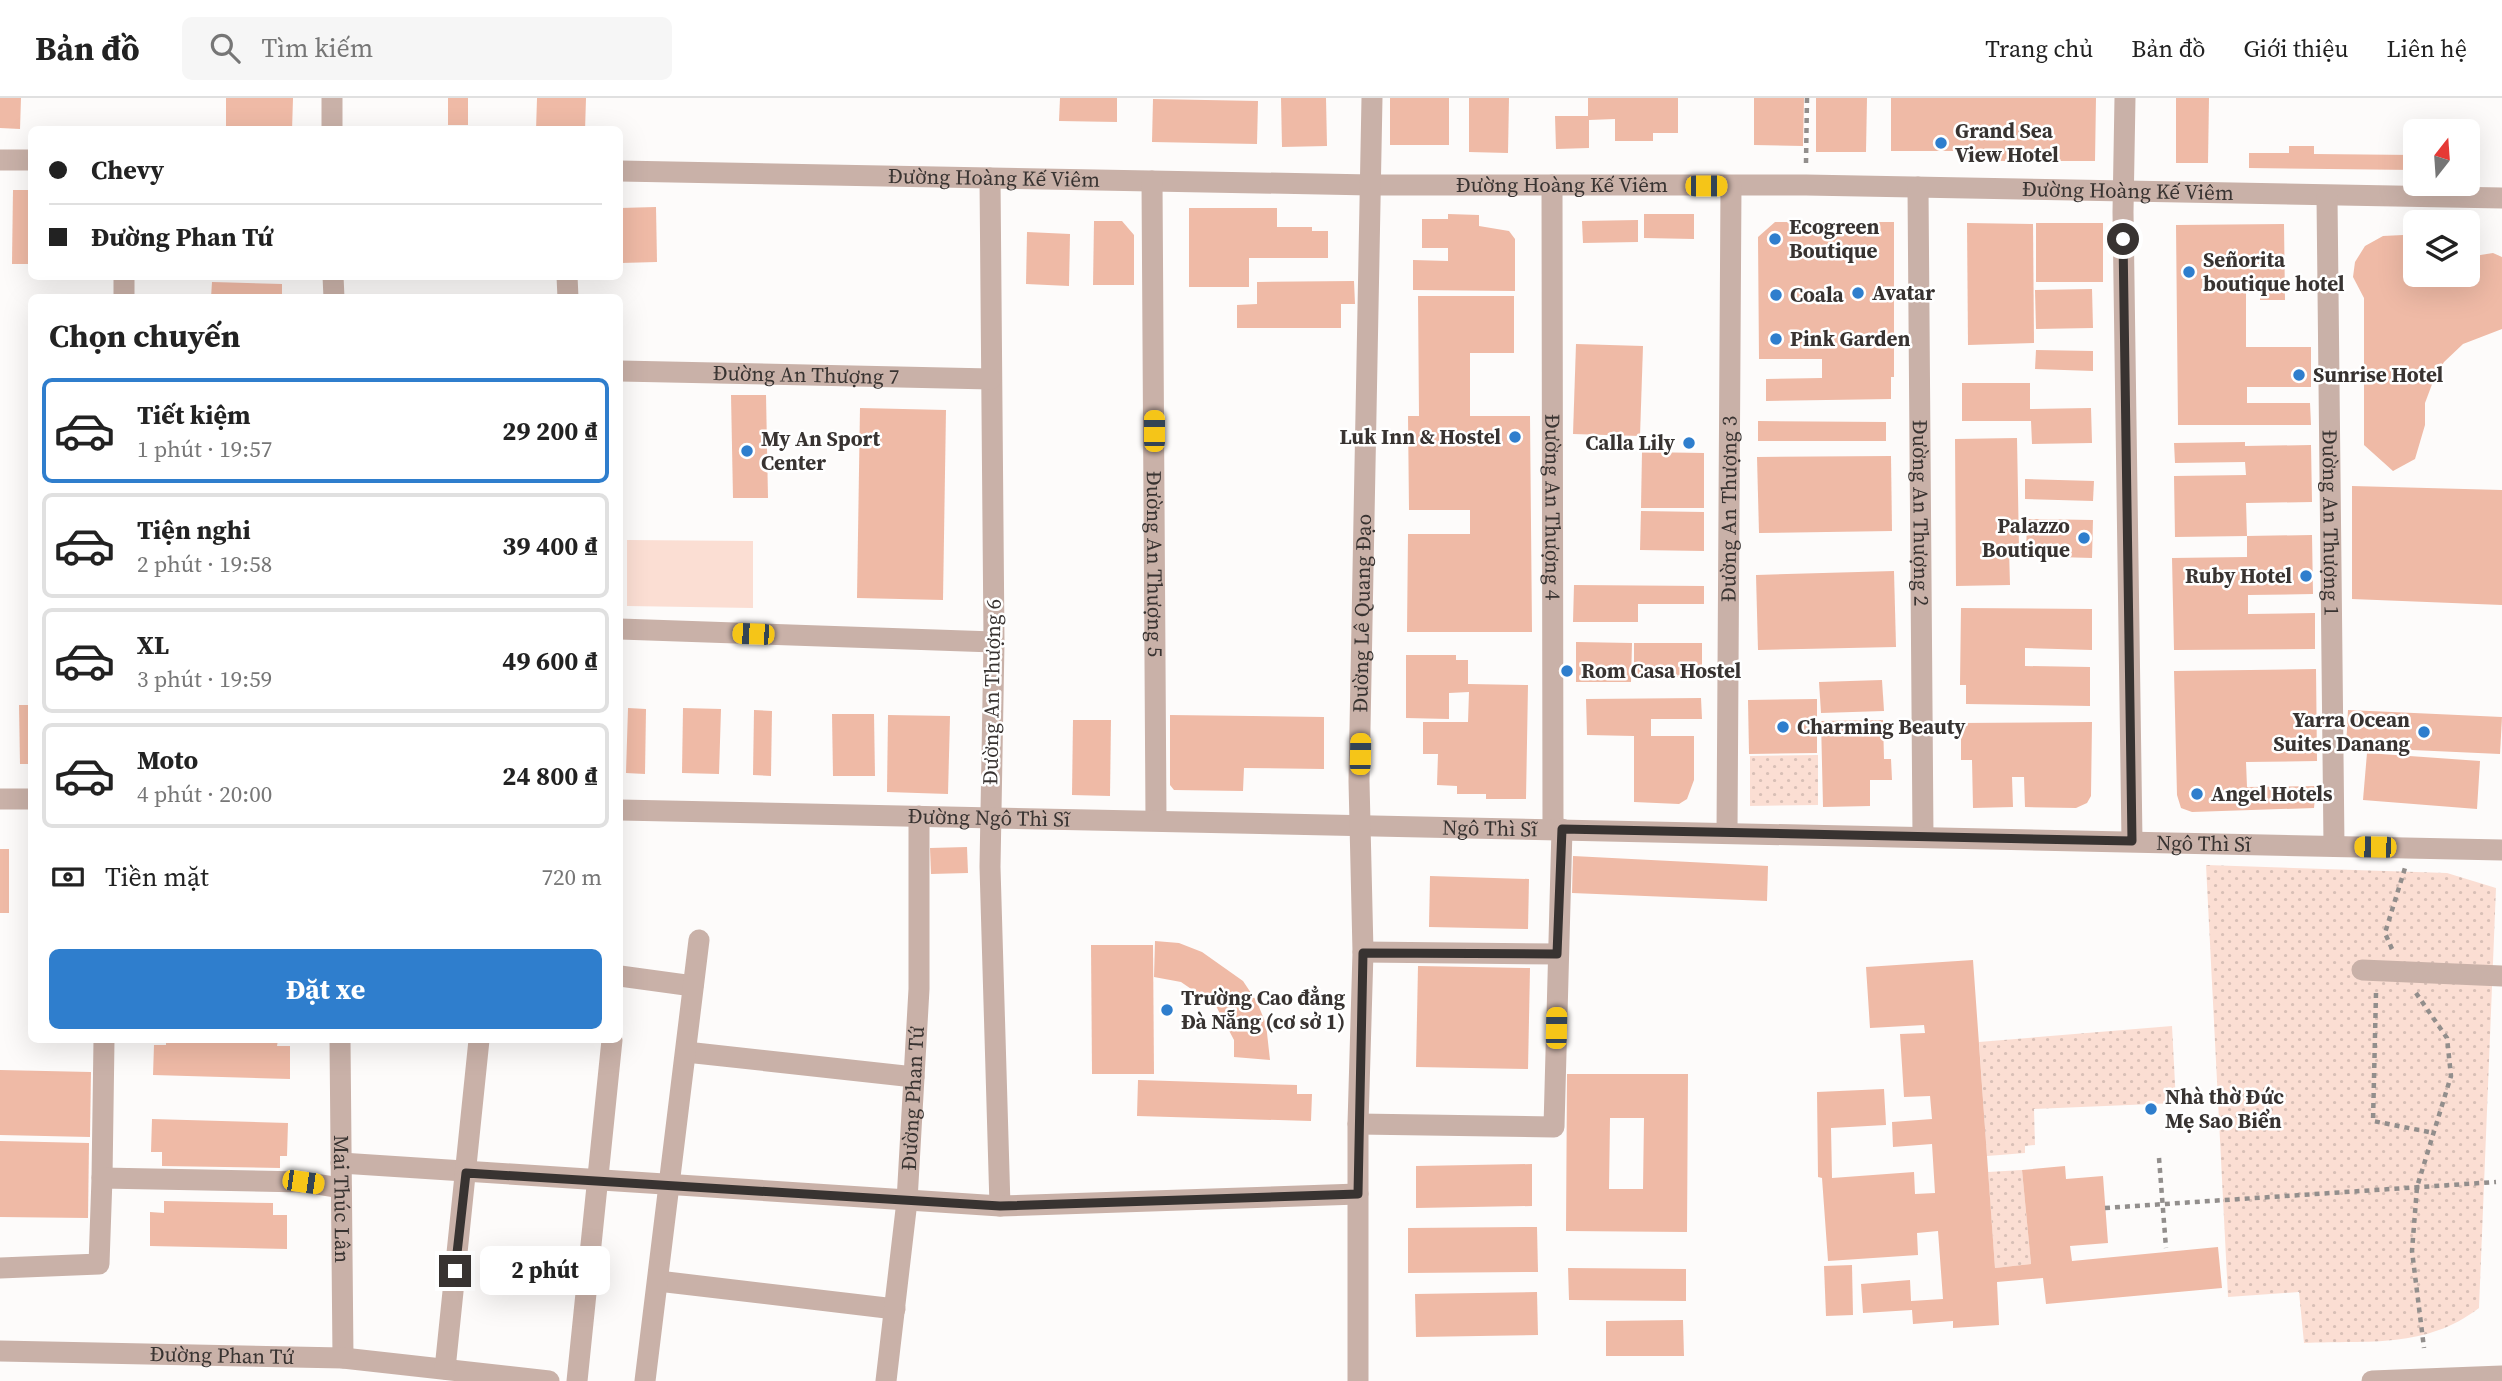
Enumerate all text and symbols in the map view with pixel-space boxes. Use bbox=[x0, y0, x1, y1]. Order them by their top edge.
search box bbox=[182, 17, 672, 80]
text: Bản đồ bbox=[35, 26, 140, 71]
icon: search bbox=[206, 29, 244, 67]
text: Tìm kiếm bbox=[262, 30, 373, 66]
text: Trang chủ bbox=[1985, 32, 2093, 65]
text: Bản đồ bbox=[2131, 32, 2205, 65]
text: Giới thiệu bbox=[2243, 32, 2349, 65]
text: Liên hệ bbox=[2387, 32, 2467, 65]
place label: Grand Sea View Hotel bbox=[1955, 116, 2059, 169]
north arrow bbox=[2403, 119, 2480, 196]
map controls bbox=[2403, 119, 2480, 287]
marker: Grand Sea View Hotel bbox=[1933, 135, 1949, 151]
text: Chevy bbox=[91, 152, 164, 188]
street label: Đường Hoàng Kế Viêm bbox=[888, 161, 1100, 194]
street label: Đường Hoàng Kế Viêm bbox=[1456, 170, 1668, 199]
street label: Đường Hoàng Kế Viêm bbox=[2022, 174, 2234, 207]
car bbox=[1686, 176, 1728, 197]
button: layers bbox=[2403, 210, 2480, 287]
place label: Ecogreen Boutique bbox=[1789, 212, 1880, 265]
text: Đường Phan Tứ bbox=[91, 219, 273, 255]
route start bbox=[2107, 223, 2139, 255]
marker: Ecogreen Boutique bbox=[1767, 231, 1783, 247]
place label: Señorita boutique hotel bbox=[2203, 245, 2345, 298]
marker: Señorita boutique hotel bbox=[2181, 264, 2197, 280]
place label: Avatar bbox=[1872, 278, 1935, 307]
place label: Coala bbox=[1790, 280, 1845, 309]
marker: Avatar bbox=[1850, 285, 1866, 301]
marker: Coala bbox=[1768, 287, 1784, 303]
text: Chọn chuyến bbox=[49, 314, 240, 358]
place label: Pink Garden bbox=[1790, 324, 1911, 353]
marker: Pink Garden bbox=[1768, 331, 1784, 347]
street label: Đường An Thượng 7 bbox=[712, 358, 899, 391]
place label: Sunrise Hotel bbox=[2313, 360, 2444, 389]
marker: Sunrise Hotel bbox=[2291, 367, 2307, 383]
text: Tiết kiệm bbox=[137, 397, 251, 433]
icon: car bbox=[53, 399, 116, 462]
car bbox=[1144, 410, 1165, 452]
text: 29 200 ₫ bbox=[502, 413, 598, 449]
street label: Đường An Thượng 4 bbox=[1538, 414, 1568, 601]
street label: Đường An Thượng 3 bbox=[1713, 416, 1744, 602]
street label: Đường An Thượng 2 bbox=[1906, 420, 1936, 606]
place label: Luk Inn & Hostel bbox=[1339, 422, 1501, 451]
place label: My An Sport Center bbox=[761, 424, 880, 477]
place label: Calla Lily bbox=[1585, 428, 1676, 457]
marker: Luk Inn & Hostel bbox=[1507, 429, 1523, 445]
street label: Đường An Thượng 1 bbox=[2316, 430, 2347, 616]
text: 1 phút · 19:57 bbox=[137, 433, 272, 465]
marker: Calla Lily bbox=[1681, 435, 1697, 451]
marker: My An Sport Center bbox=[739, 443, 755, 459]
street label: Đường An Thượng 5 bbox=[1140, 471, 1170, 657]
place label: Palazzo Boutique bbox=[1982, 511, 2070, 564]
text: Tiện nghi bbox=[137, 512, 251, 548]
street label: Đường Lê Quang Đạo bbox=[1345, 513, 1378, 713]
icon: car bbox=[53, 514, 116, 577]
text: 39 400 ₫ bbox=[502, 528, 598, 564]
marker: Palazzo Boutique bbox=[2076, 530, 2092, 546]
text: 2 phút · 19:58 bbox=[137, 548, 272, 580]
place label: Ruby Hotel bbox=[2185, 561, 2292, 590]
marker: Ruby Hotel bbox=[2298, 568, 2314, 584]
street label: Đường An Thượng 6 bbox=[975, 599, 1008, 785]
car bbox=[732, 623, 775, 645]
text: XL bbox=[137, 627, 169, 663]
icon: car bbox=[53, 629, 116, 692]
text: 49 600 ₫ bbox=[502, 643, 598, 679]
place label: Rom Casa Hostel bbox=[1581, 656, 1742, 685]
text: 3 phút · 19:59 bbox=[137, 663, 272, 695]
marker: Rom Casa Hostel bbox=[1559, 663, 1575, 679]
place label: Yarra Ocean Suites Danang bbox=[2273, 705, 2411, 758]
place label: Charming Beauty bbox=[1797, 712, 1966, 741]
marker: Charming Beauty bbox=[1775, 719, 1791, 735]
marker: Yarra Ocean Suites Danang bbox=[2416, 724, 2432, 740]
car bbox=[1350, 733, 1371, 775]
text: Moto bbox=[137, 742, 198, 778]
icon: car bbox=[53, 744, 116, 807]
text: 24 800 ₫ bbox=[502, 758, 598, 794]
text: 4 phút · 20:00 bbox=[137, 778, 272, 810]
place label: Angel Hotels bbox=[2211, 779, 2333, 808]
marker: Angel Hotels bbox=[2189, 786, 2205, 802]
street label: Đường Ngô Thì Sĩ bbox=[907, 801, 1071, 834]
street label: Ngô Thì Sĩ bbox=[1442, 812, 1538, 844]
street label: Ngô Thì Sĩ bbox=[2156, 828, 2252, 859]
car bbox=[2354, 836, 2397, 858]
icon: cash bbox=[49, 858, 87, 896]
text: Tiền mặt bbox=[105, 859, 209, 895]
text: 720 m bbox=[541, 861, 602, 893]
button: Đặt xe bbox=[49, 949, 602, 1029]
place label: Trường Cao đẳng Đà Nẵng (cơ sở 1) bbox=[1181, 983, 1346, 1036]
marker: Trường Cao đẳng Đà Nẵng (cơ sở 1) bbox=[1159, 1002, 1175, 1018]
car bbox=[1546, 1007, 1567, 1049]
street label: Đường Phan Tứ bbox=[894, 1025, 931, 1171]
place label: Nhà thờ Đức Mẹ Sao Biển bbox=[2165, 1082, 2284, 1135]
marker: Nhà thờ Đức Mẹ Sao Biển bbox=[2143, 1101, 2159, 1117]
street label: Mai Thúc Lân bbox=[327, 1135, 357, 1264]
car bbox=[281, 1169, 326, 1195]
callout: 2 phút bbox=[480, 1246, 609, 1296]
text: 2 phút bbox=[511, 1254, 579, 1286]
route end bbox=[439, 1255, 471, 1287]
street label: Đường Phan Tứ bbox=[149, 1339, 295, 1371]

